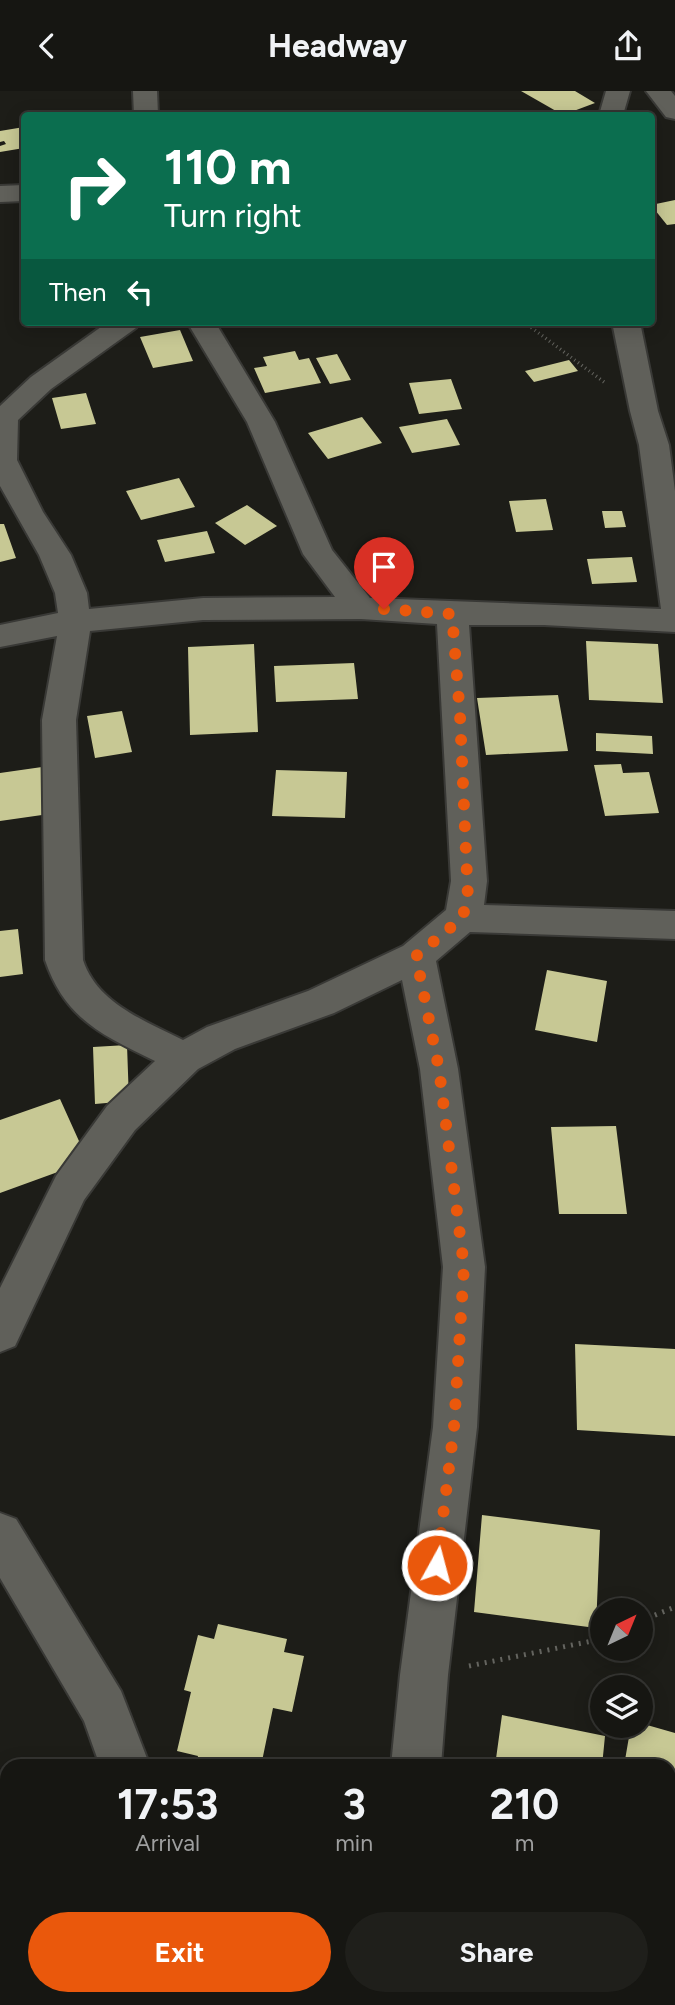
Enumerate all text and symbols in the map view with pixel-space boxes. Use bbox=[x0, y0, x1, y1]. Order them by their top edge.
icon: back bbox=[28, 27, 66, 65]
text: Headway bbox=[268, 27, 407, 65]
icon: share bbox=[609, 27, 647, 65]
text: 110 m bbox=[164, 137, 292, 196]
icon: right bbox=[49, 140, 140, 231]
text: Turn right bbox=[164, 197, 302, 235]
icon: left bbox=[121, 273, 159, 311]
text: Then bbox=[49, 276, 107, 308]
pin bbox=[354, 537, 414, 609]
icon: arrive bbox=[365, 548, 403, 586]
position arrow bbox=[400, 1528, 474, 1602]
north arrow bbox=[590, 1598, 653, 1661]
map controls bbox=[590, 1598, 653, 1738]
button: layers bbox=[590, 1675, 653, 1738]
text: 17:53 bbox=[117, 1779, 218, 1830]
text: 3 bbox=[342, 1779, 366, 1830]
text: 210 bbox=[490, 1779, 559, 1830]
text: Arrival bbox=[135, 1829, 200, 1857]
text: min bbox=[335, 1829, 373, 1857]
text: m bbox=[515, 1829, 534, 1857]
button: Exit bbox=[28, 1912, 331, 1992]
button: Share bbox=[345, 1912, 648, 1992]

